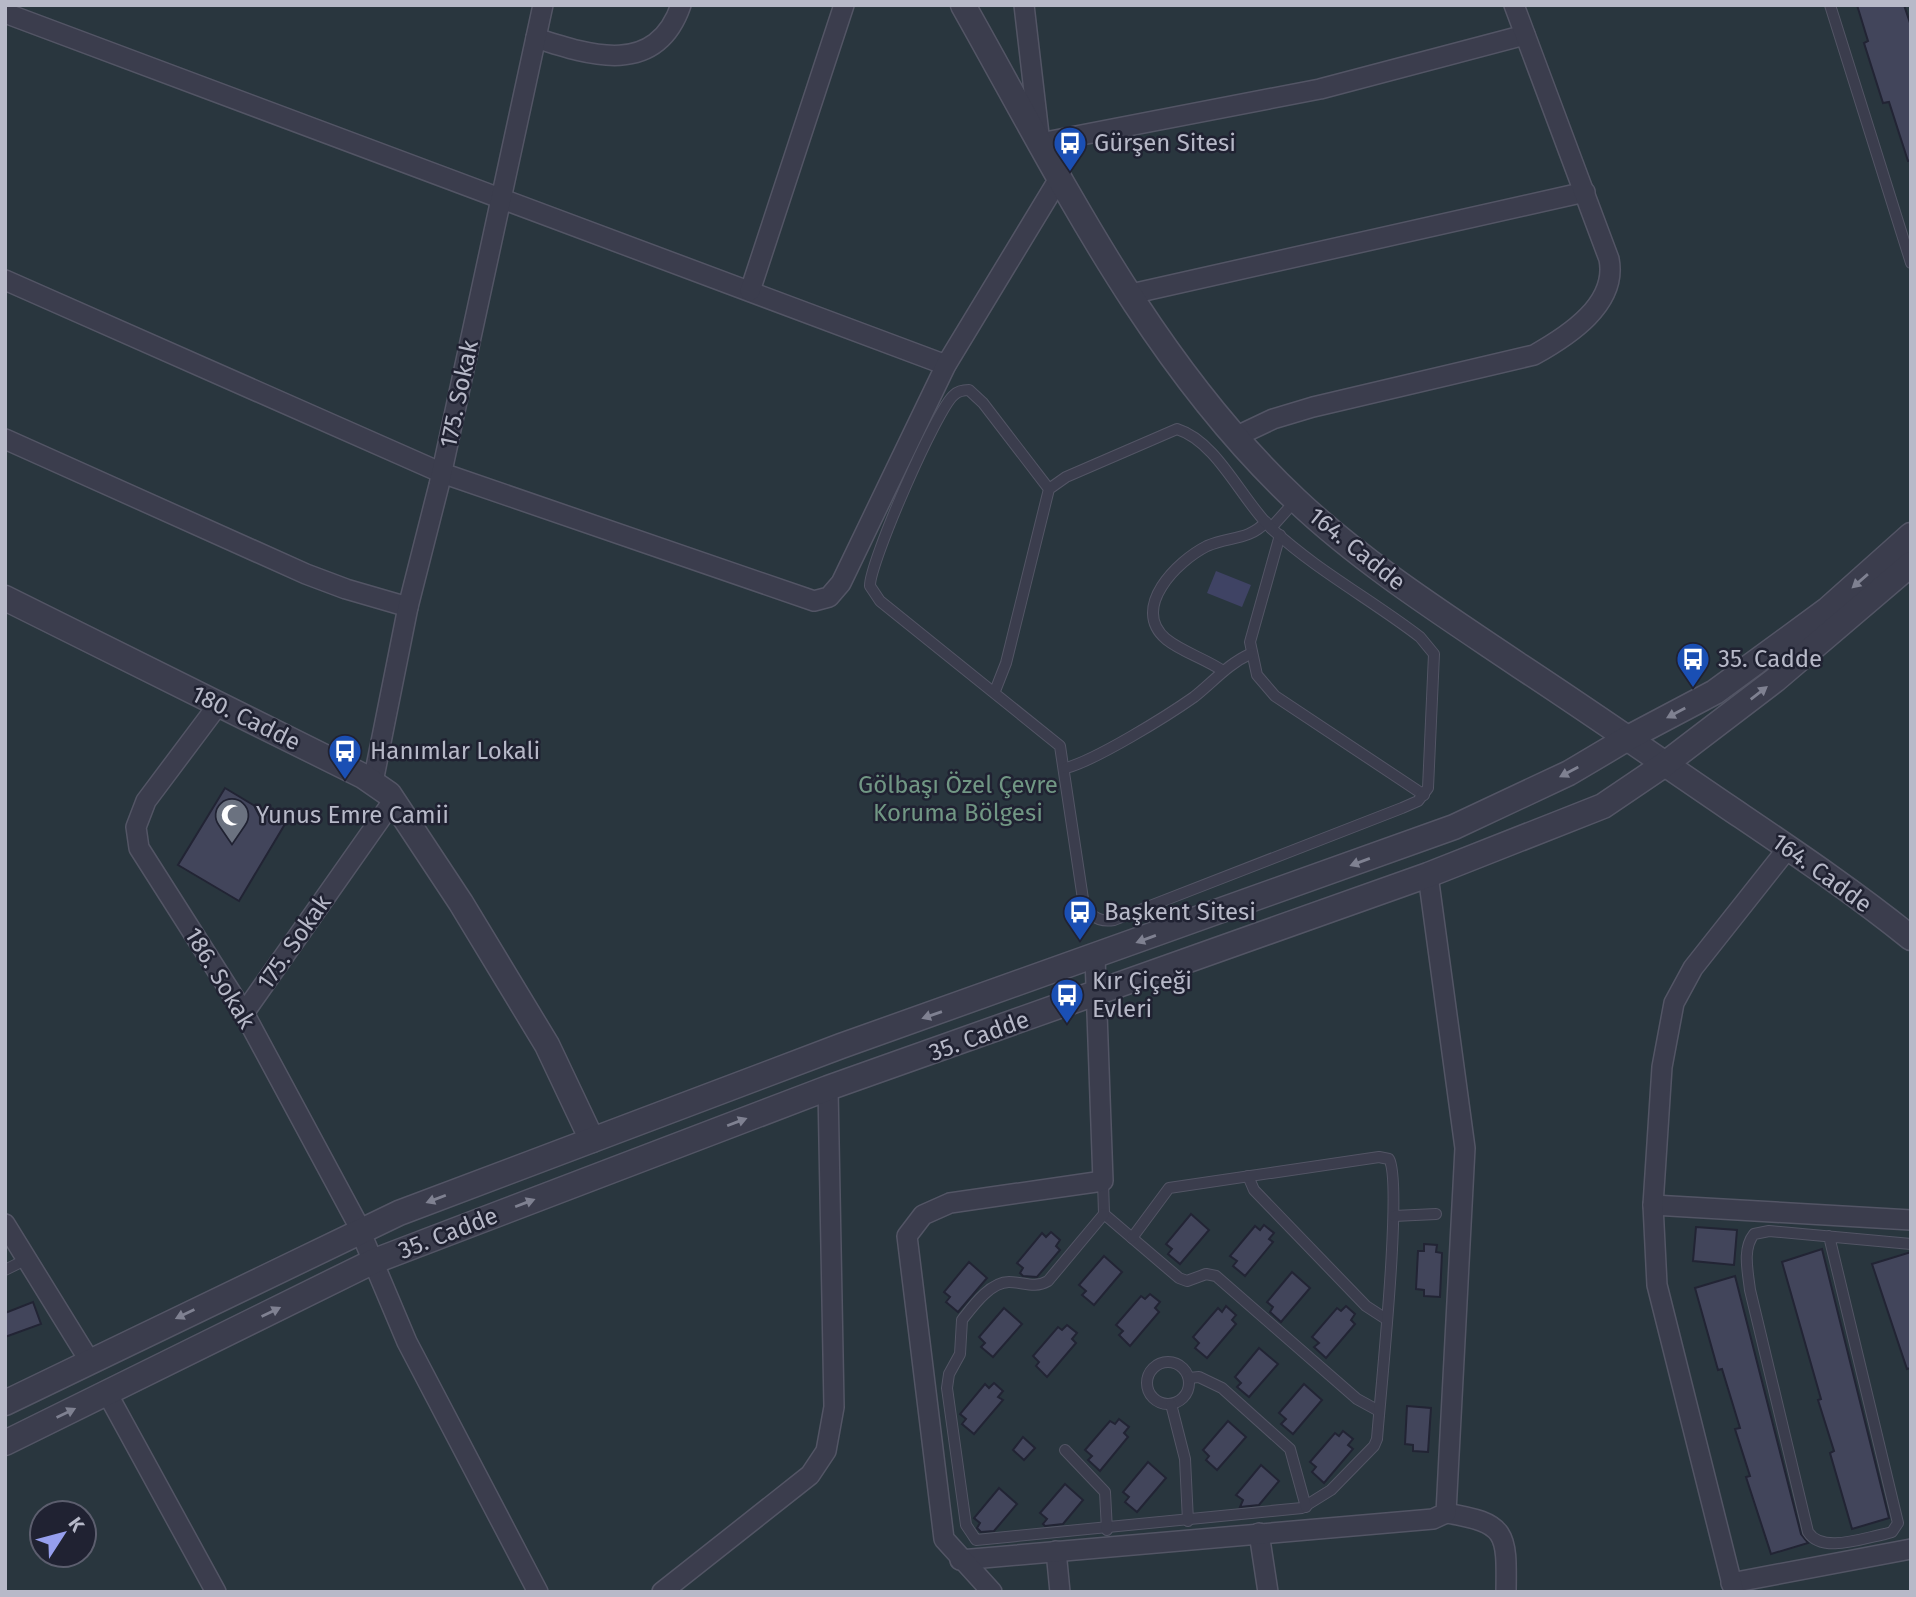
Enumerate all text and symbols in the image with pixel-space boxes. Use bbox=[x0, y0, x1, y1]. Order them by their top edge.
bus stop icon: Gürşen Sitesi bbox=[1051, 124, 1089, 173]
place label: Gürşen Sitesi bbox=[1094, 129, 1236, 157]
street label: 175. Sokak bbox=[434, 337, 484, 450]
street label: 164. Cadde bbox=[1303, 502, 1411, 596]
one-way arrow bbox=[1852, 572, 1869, 588]
bus stop icon: 35. Cadde bbox=[1674, 640, 1712, 689]
place label: 35. Cadde bbox=[1718, 645, 1822, 673]
street label: 180. Cadde bbox=[187, 680, 305, 756]
one-way arrow bbox=[1749, 686, 1767, 701]
one-way arrow bbox=[1665, 706, 1685, 718]
bus stop icon: Hanımlar Lokali bbox=[326, 732, 364, 781]
place label: Hanımlar Lokali bbox=[370, 737, 540, 765]
one-way arrow bbox=[1559, 767, 1579, 778]
park label: Gölbaşı Özel Çevre Koruma Bölgesi bbox=[858, 771, 1058, 827]
mosque icon: Yunus Emre Camii bbox=[213, 796, 251, 845]
place label: Yunus Emre Camii bbox=[256, 801, 449, 829]
street label: 164. Cadde bbox=[1767, 828, 1877, 918]
one-way arrow bbox=[1350, 857, 1371, 868]
street label: 175. Sokak bbox=[251, 889, 337, 995]
bus stop icon: Başkent Sitesi bbox=[1061, 893, 1099, 942]
place label: Başkent Sitesi bbox=[1104, 898, 1256, 926]
street label: 186. Sokak bbox=[179, 922, 261, 1034]
one-way arrow bbox=[1135, 934, 1156, 945]
place label: Kır Çiçeği Evleri bbox=[1092, 967, 1192, 1023]
bus stop icon: Kır Çiçeği Evleri bbox=[1048, 976, 1086, 1025]
street label: 35. Cadde bbox=[925, 1005, 1033, 1067]
one-way arrow bbox=[921, 1010, 942, 1021]
one-way arrow bbox=[727, 1117, 748, 1128]
one-way arrow bbox=[426, 1194, 447, 1205]
one-way arrow bbox=[514, 1198, 535, 1209]
street label: 35. Cadde bbox=[394, 1201, 502, 1265]
one-way arrow bbox=[261, 1307, 281, 1318]
one-way arrow bbox=[175, 1309, 195, 1320]
one-way arrow bbox=[56, 1407, 76, 1418]
north arrow bbox=[28, 1499, 98, 1569]
text: K bbox=[64, 1513, 90, 1537]

